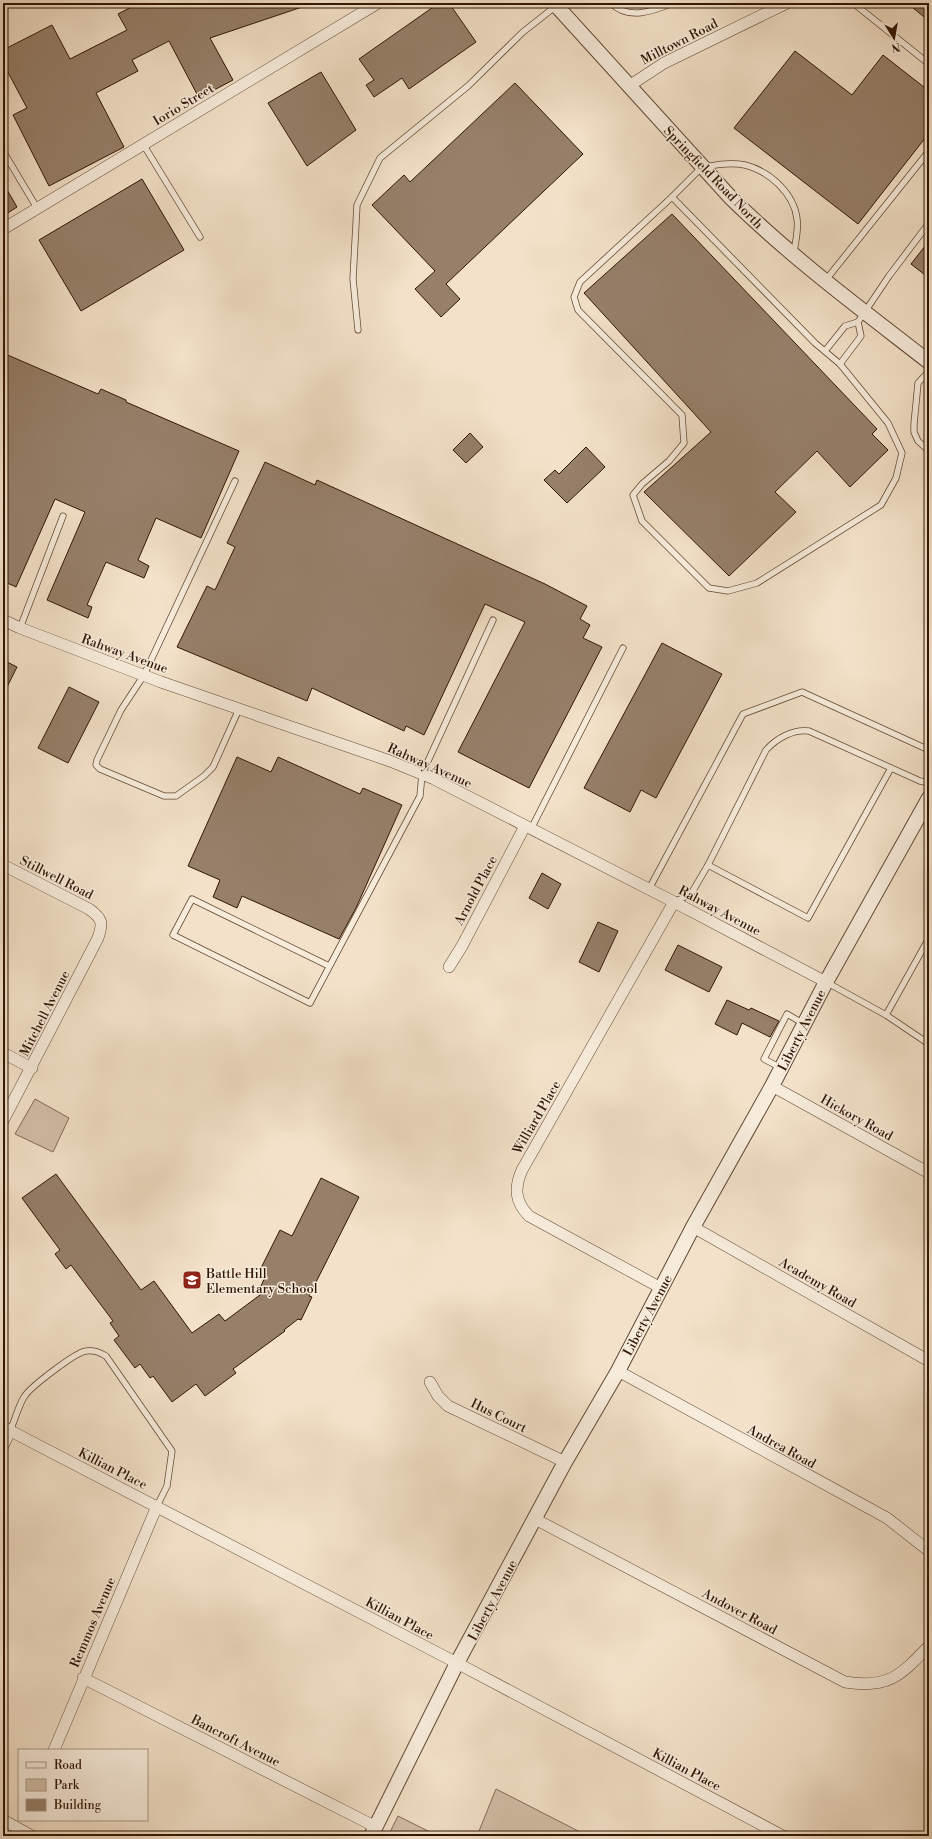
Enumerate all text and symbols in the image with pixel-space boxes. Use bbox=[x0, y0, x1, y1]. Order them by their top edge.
street label: Milltown Road bbox=[638, 15, 721, 68]
north arrow bbox=[874, 18, 914, 58]
text: N bbox=[890, 39, 901, 55]
street label: Iorio Street bbox=[150, 80, 217, 129]
street label: Springfield Road North bbox=[660, 123, 767, 232]
street label: Rahway Avenue bbox=[79, 631, 171, 677]
street label: Rahway Avenue bbox=[385, 740, 475, 792]
street label: Stillwell Road bbox=[17, 853, 96, 903]
street label: Arnold Place bbox=[450, 853, 501, 929]
street label: Rahway Avenue bbox=[676, 882, 764, 939]
street label: Mitchell Avenue bbox=[16, 968, 74, 1059]
street label: Liberty Avenue bbox=[774, 987, 829, 1074]
street label: Williard Place bbox=[509, 1078, 565, 1158]
street label: Hickory Road bbox=[817, 1091, 896, 1145]
street label: Academy Road bbox=[775, 1254, 859, 1312]
place label: Battle Hill Elementary School bbox=[205, 1266, 318, 1297]
school or university icon: Battle Hill Elementary School bbox=[181, 1269, 203, 1291]
street label: Liberty Avenue bbox=[620, 1272, 676, 1359]
street label: Hus Court bbox=[468, 1395, 530, 1437]
street label: Andrea Road bbox=[744, 1421, 819, 1472]
street label: Killian Place bbox=[75, 1445, 150, 1493]
street label: Liberty Avenue bbox=[465, 1557, 521, 1644]
street label: Remmos Avenue bbox=[67, 1574, 119, 1670]
street label: Andover Road bbox=[699, 1585, 780, 1639]
street label: Killian Place bbox=[363, 1594, 437, 1644]
street label: Bancroft Avenue bbox=[187, 1711, 283, 1770]
street label: Killian Place bbox=[650, 1745, 724, 1795]
legend bbox=[18, 1749, 148, 1821]
text: Road bbox=[54, 1758, 82, 1773]
text: Park bbox=[54, 1778, 80, 1793]
text: Building bbox=[53, 1798, 102, 1813]

